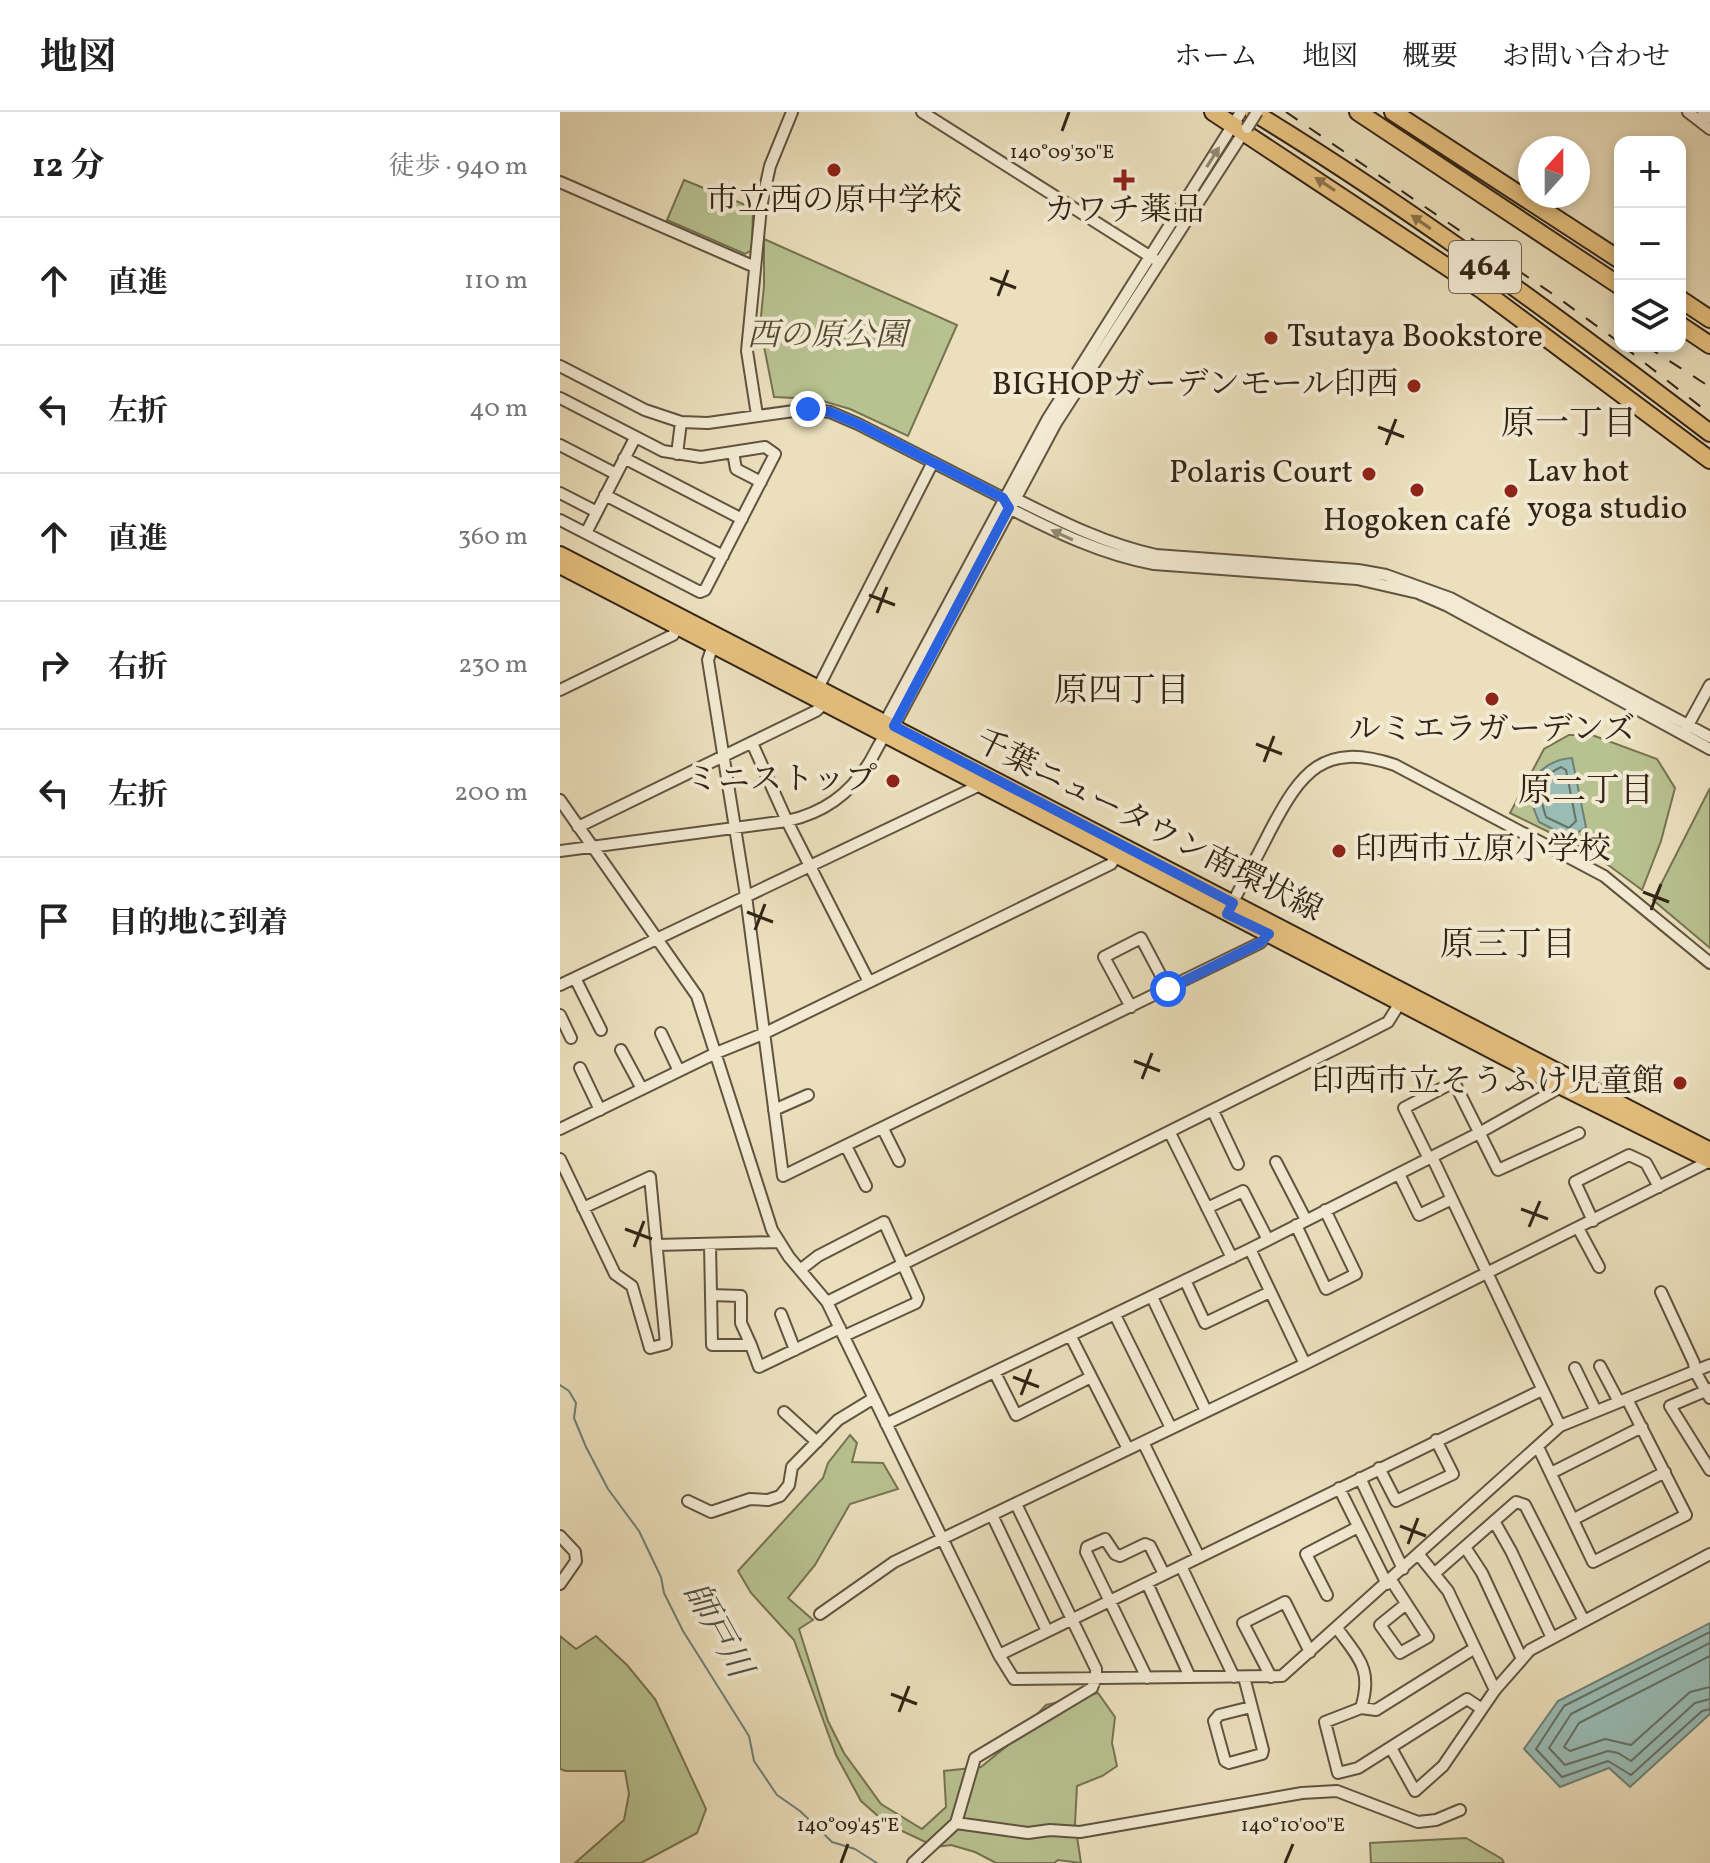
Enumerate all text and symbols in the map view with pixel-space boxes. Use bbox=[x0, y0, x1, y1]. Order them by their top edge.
text: 地図 bbox=[40, 33, 116, 86]
text: ホーム bbox=[1174, 38, 1258, 77]
text: 地図 bbox=[1302, 38, 1358, 77]
text: 概要 bbox=[1402, 38, 1458, 77]
text: お問い合わせ bbox=[1502, 38, 1670, 77]
north arrow bbox=[1518, 136, 1590, 208]
map controls bbox=[1614, 136, 1686, 352]
button: + bbox=[1614, 136, 1686, 208]
text: 140°09'30"E bbox=[1010, 139, 1114, 167]
text: 12 分 bbox=[32, 144, 104, 191]
one-way arrow bbox=[1205, 147, 1220, 168]
text: 徒歩 · 940 m bbox=[389, 149, 528, 185]
marker: 市立西の原中学校 bbox=[825, 161, 843, 179]
marker: カワチ薬品 bbox=[1115, 171, 1133, 189]
one-way arrow bbox=[1314, 177, 1336, 192]
place label: 市立西の原中学校 bbox=[706, 180, 962, 224]
place label: カワチ薬品 bbox=[1044, 190, 1204, 234]
button: − bbox=[1614, 208, 1686, 280]
one-way arrow bbox=[1410, 215, 1431, 230]
road number: 464 bbox=[1449, 241, 1521, 293]
icon: ahead bbox=[32, 259, 76, 303]
text: 直進 bbox=[108, 263, 168, 305]
text: 110 m bbox=[464, 263, 528, 299]
button: layers bbox=[1614, 280, 1686, 352]
park label: 西の原公園 bbox=[747, 315, 912, 359]
place label: Tsutaya Bookstore bbox=[1287, 316, 1543, 360]
marker: Tsutaya Bookstore bbox=[1262, 329, 1280, 347]
place label: BIGHOPガーデンモール印西 bbox=[992, 364, 1398, 408]
marker: BIGHOPガーデンモール印西 bbox=[1405, 377, 1423, 395]
icon: left bbox=[32, 387, 76, 431]
text: 左折 bbox=[108, 391, 168, 433]
text: 40 m bbox=[469, 391, 528, 427]
route end bbox=[790, 391, 826, 427]
district label: 原一丁目 bbox=[1501, 402, 1637, 449]
place label: Lav hot yoga studio bbox=[1527, 451, 1687, 532]
place label: Polaris Court bbox=[1169, 452, 1353, 496]
marker: Polaris Court bbox=[1360, 465, 1378, 483]
marker: Hogoken café bbox=[1408, 481, 1426, 499]
marker: Lav hot yoga studio bbox=[1502, 482, 1520, 500]
place label: Hogoken café bbox=[1323, 500, 1511, 544]
icon: ahead bbox=[32, 515, 76, 559]
text: 直進 bbox=[108, 519, 168, 561]
text: 360 m bbox=[458, 519, 528, 555]
one-way arrow bbox=[1050, 528, 1074, 541]
icon: right bbox=[32, 643, 76, 687]
text: 右折 bbox=[108, 647, 168, 689]
text: 230 m bbox=[458, 647, 528, 683]
district label: 原四丁目 bbox=[1054, 669, 1190, 716]
marker: ルミエラガーデンズ bbox=[1483, 690, 1501, 708]
place label: ルミエラガーデンズ bbox=[1349, 709, 1635, 753]
street label: 千葉ニュータウン南環状線 bbox=[967, 720, 1329, 934]
place label: ミニストップ bbox=[686, 759, 877, 803]
district label: 原二丁目 bbox=[1518, 769, 1654, 816]
icon: left bbox=[32, 771, 76, 815]
marker: ミニストップ bbox=[884, 772, 902, 790]
text: 左折 bbox=[108, 775, 168, 817]
text: 200 m bbox=[454, 775, 528, 811]
place label: 印西市立原小学校 bbox=[1355, 829, 1611, 873]
marker: 印西市立原小学校 bbox=[1330, 842, 1348, 860]
icon: arrive bbox=[32, 899, 76, 943]
text: 目的地に到着 bbox=[108, 903, 288, 945]
district label: 原三丁目 bbox=[1440, 923, 1576, 970]
route start bbox=[1150, 971, 1186, 1007]
place label: 印西市立そうふけ児童館 bbox=[1312, 1061, 1664, 1105]
marker: 印西市立そうふけ児童館 bbox=[1671, 1074, 1689, 1092]
water label: 師戸川 bbox=[671, 1575, 763, 1690]
text: 140°09'45"E bbox=[797, 1812, 899, 1840]
text: 140°10'00"E bbox=[1241, 1812, 1345, 1840]

